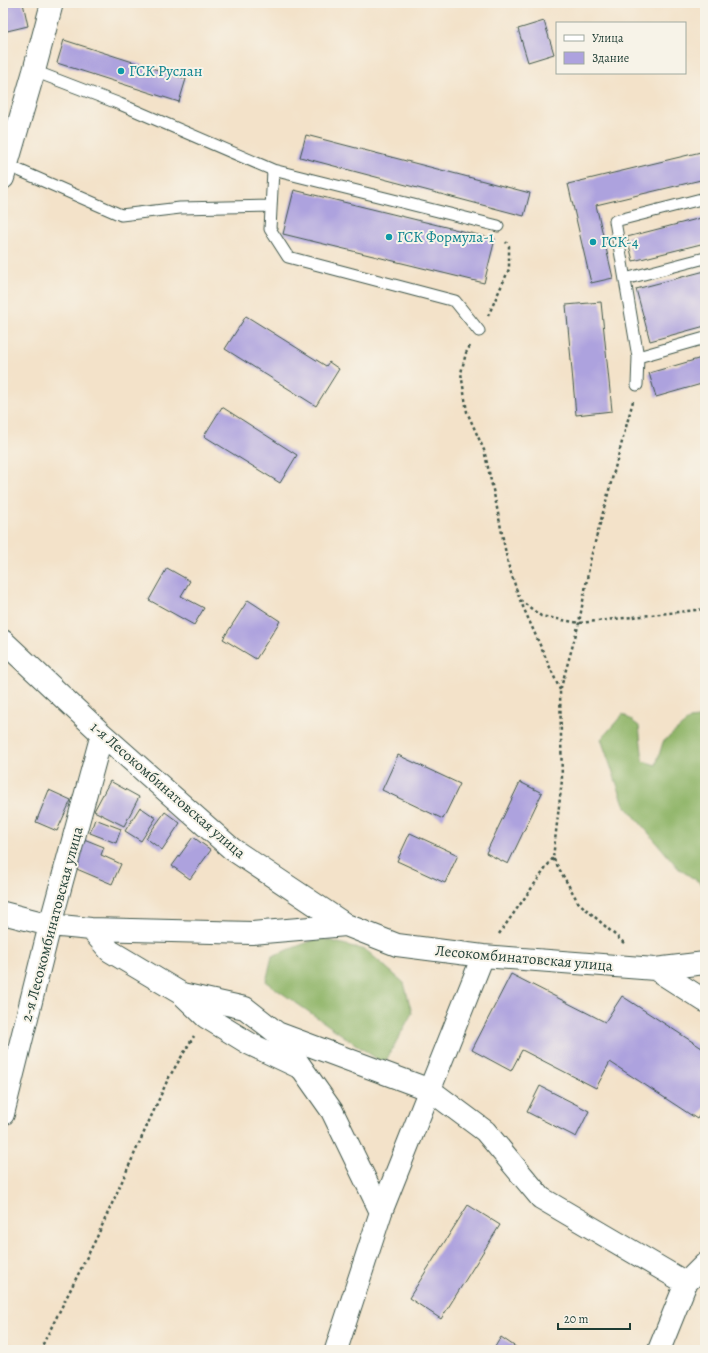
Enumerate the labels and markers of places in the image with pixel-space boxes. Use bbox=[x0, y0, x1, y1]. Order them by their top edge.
place label: ГСК Руслан bbox=[129, 61, 203, 81]
marker: ГСК Руслан bbox=[116, 66, 126, 76]
place label: ГСК Формула-1 bbox=[397, 227, 494, 247]
marker: ГСК Формула-1 bbox=[384, 232, 394, 242]
place label: ГСК-4 bbox=[601, 232, 639, 252]
marker: ГСК-4 bbox=[588, 237, 598, 247]

